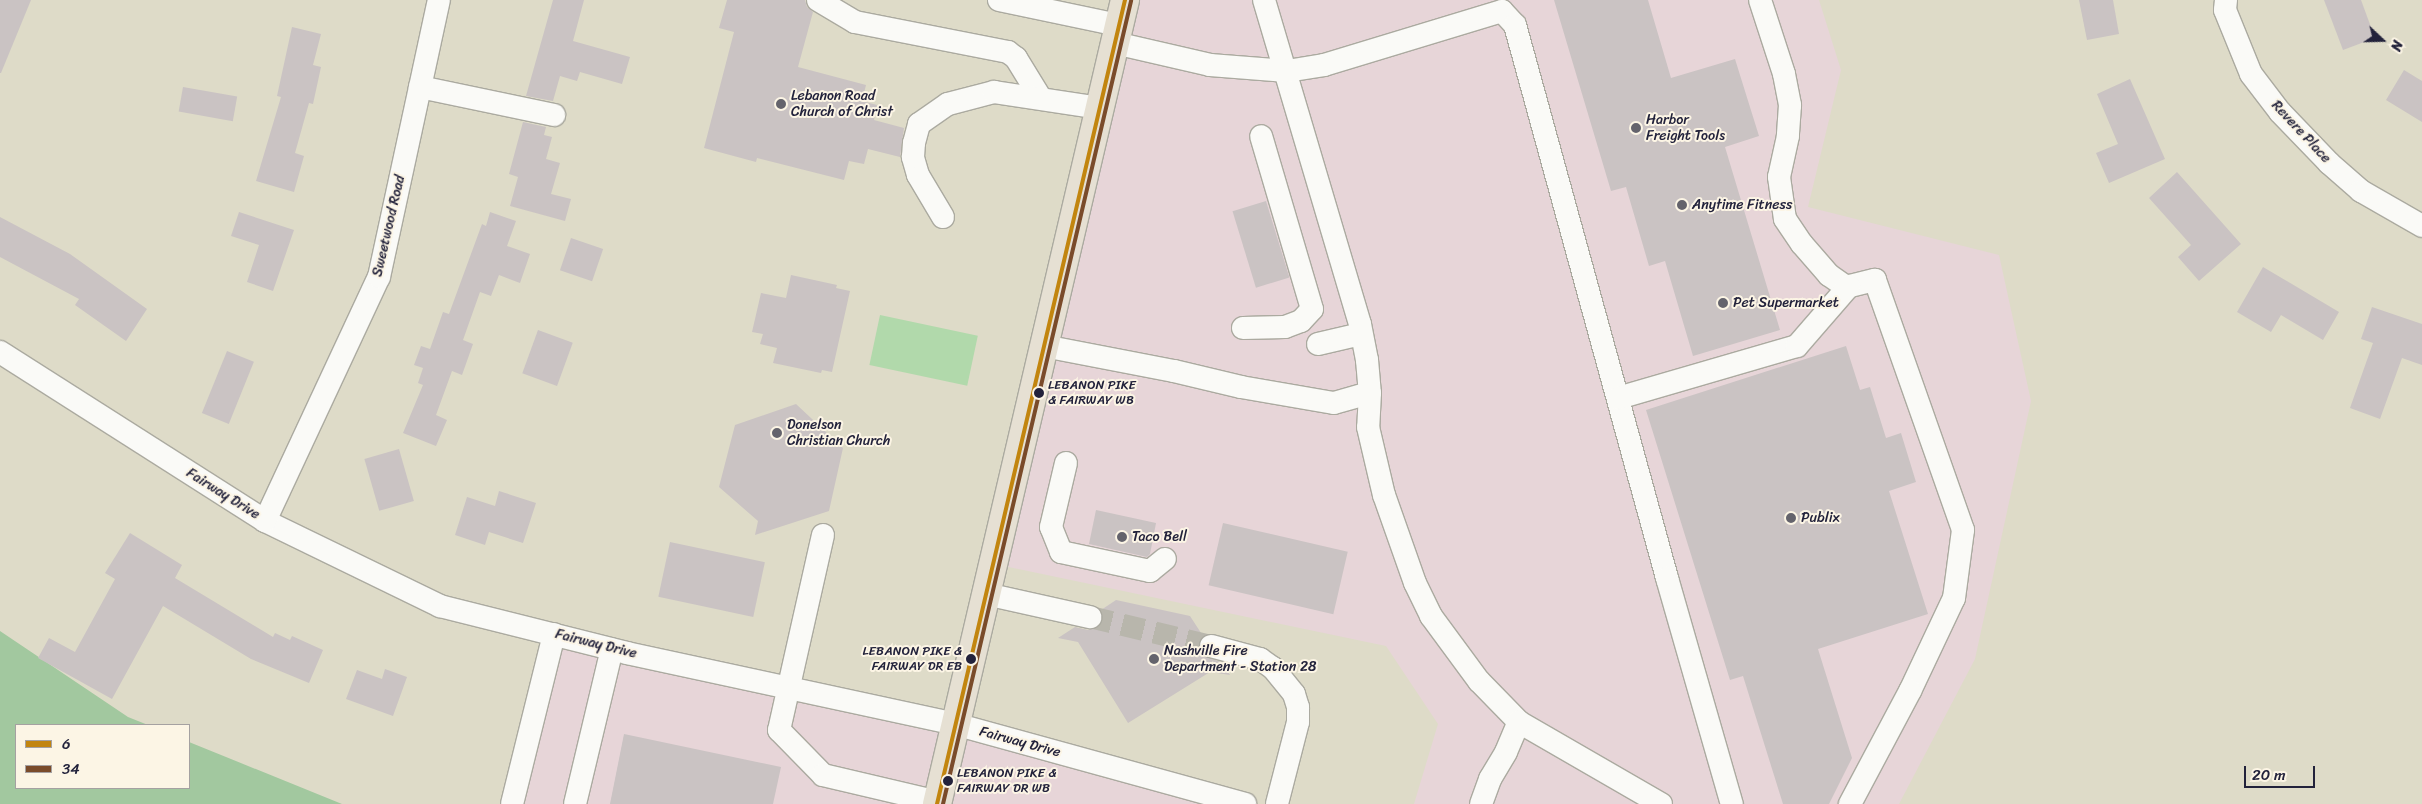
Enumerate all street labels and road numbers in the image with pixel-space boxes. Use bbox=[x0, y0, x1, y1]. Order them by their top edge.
street label: Revere Place bbox=[2268, 97, 2334, 167]
street label: Sweetwood Road bbox=[369, 174, 409, 278]
street label: Fairway Drive bbox=[183, 465, 263, 523]
street label: Fairway Drive bbox=[553, 626, 639, 662]
street label: Fairway Drive bbox=[978, 723, 1062, 761]

